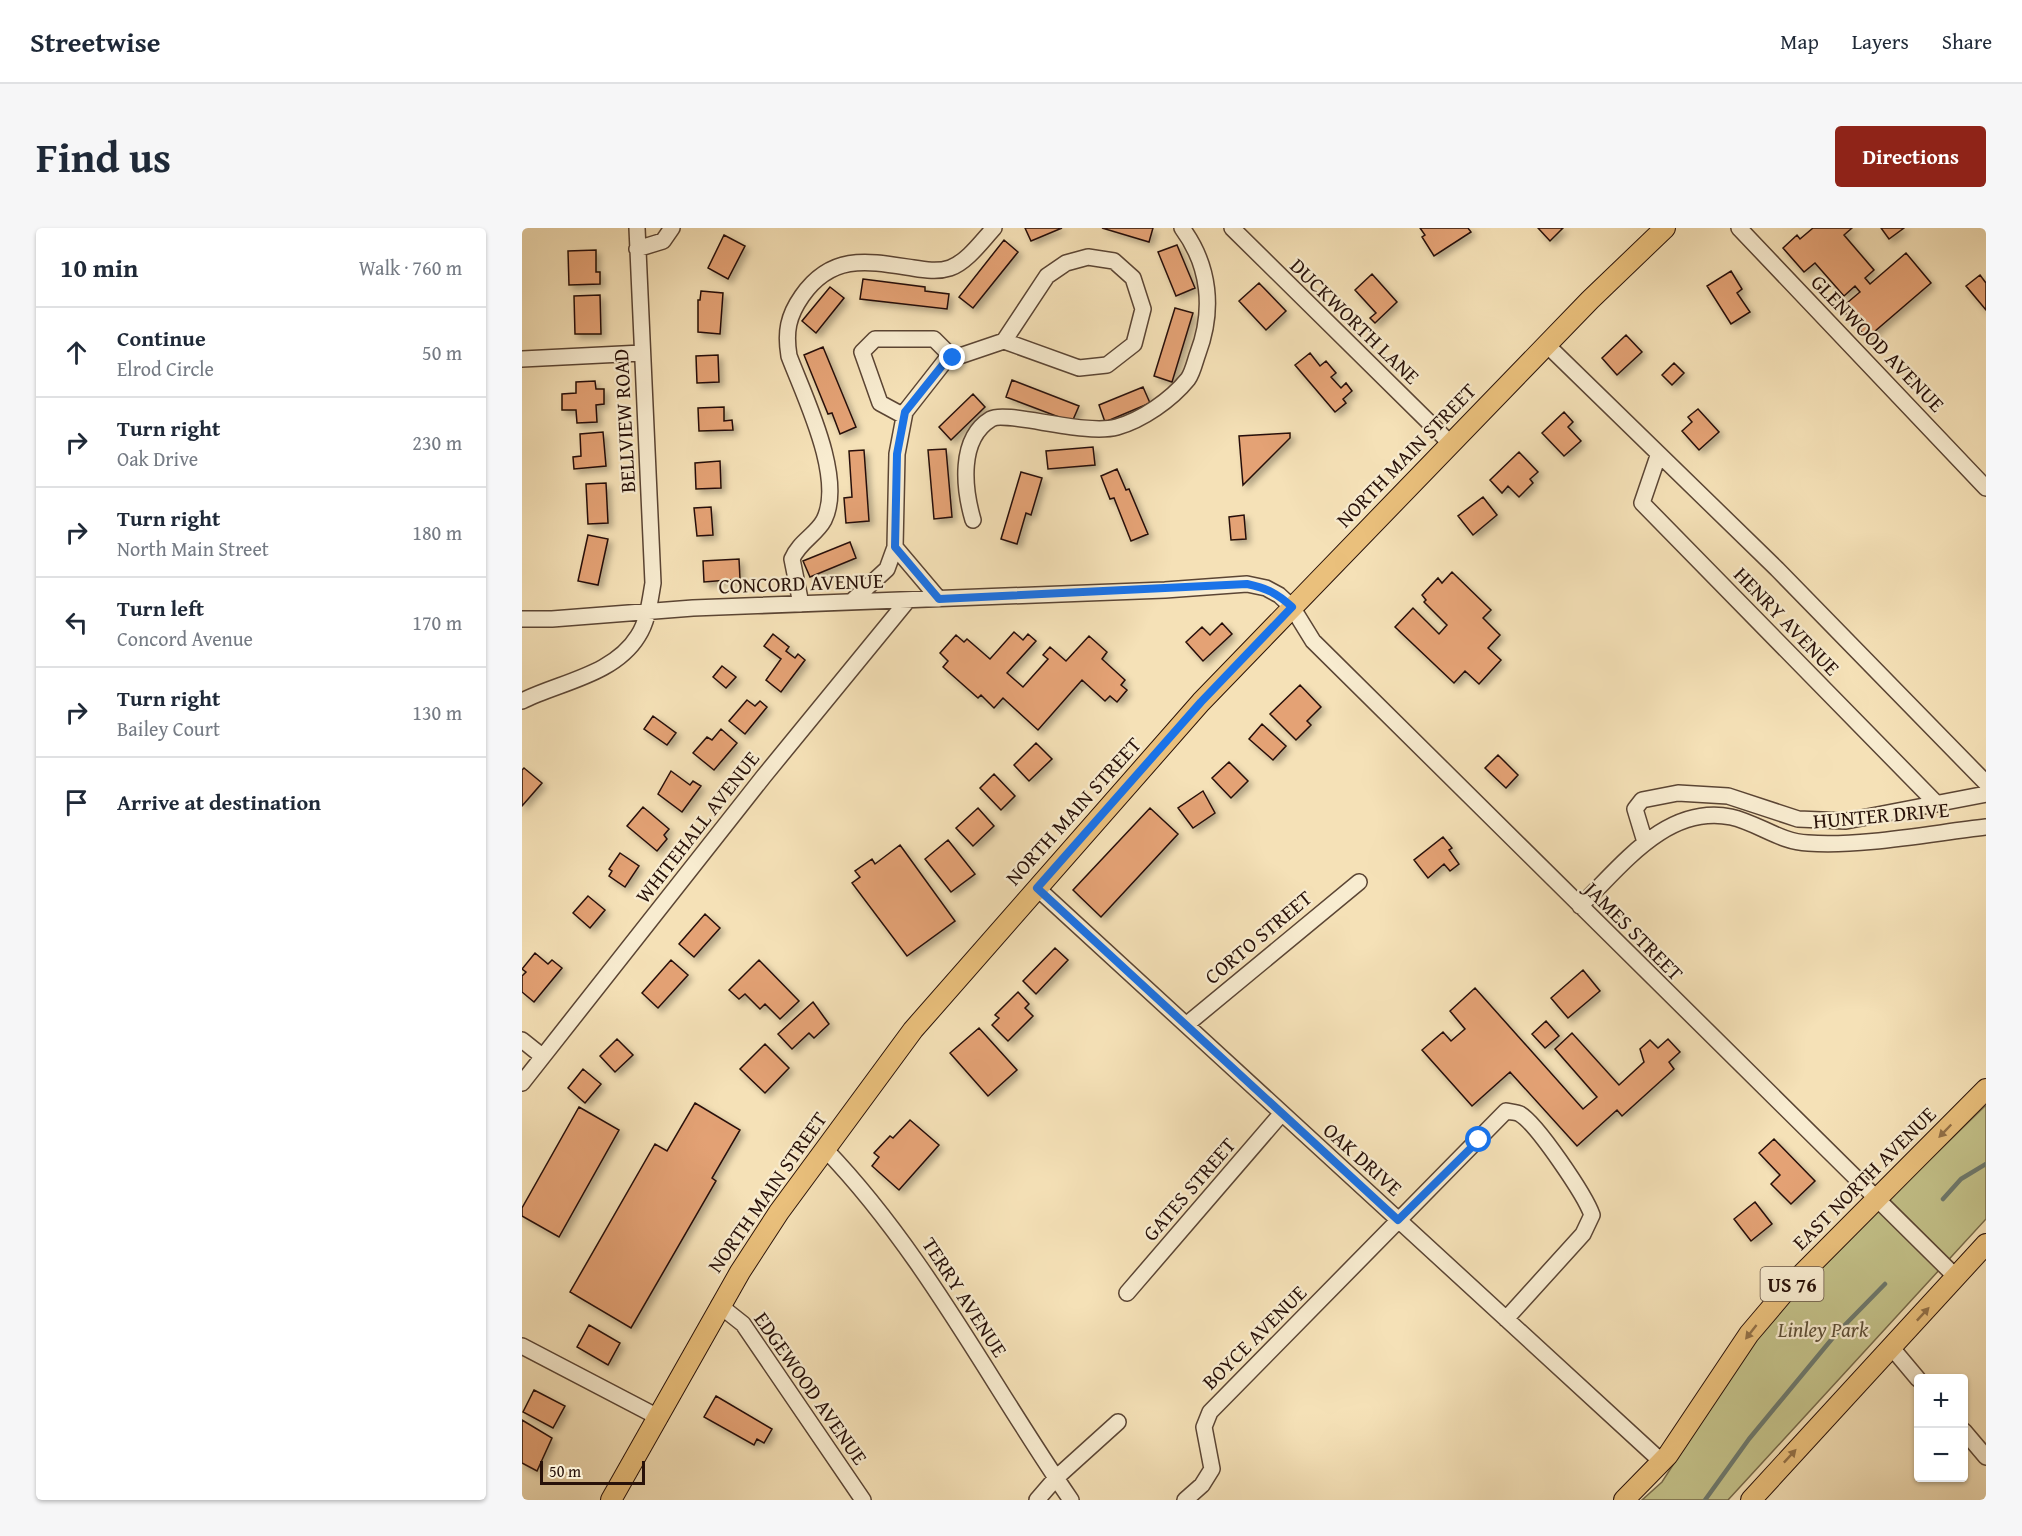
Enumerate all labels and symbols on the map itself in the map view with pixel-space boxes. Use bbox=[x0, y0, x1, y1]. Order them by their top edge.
street label: DUCKWORTH LANE bbox=[1283, 251, 1427, 391]
street label: GLENWOOD AVENUE bbox=[1804, 267, 1952, 419]
route end bbox=[939, 344, 965, 370]
street label: BELLVIEW ROAD bbox=[605, 348, 643, 494]
street label: NORTH MAIN STREET bbox=[1329, 376, 1483, 534]
street label: HENRY AVENUE bbox=[1727, 559, 1847, 683]
street label: CONCORD AVENUE bbox=[718, 565, 884, 601]
street label: NORTH MAIN STREET bbox=[998, 730, 1148, 892]
street label: WHITEHALL AVENUE bbox=[628, 744, 767, 910]
street label: HUNTER DRIVE bbox=[1812, 794, 1951, 836]
street label: JAMES STREET bbox=[1575, 872, 1691, 988]
street label: CORTO STREET bbox=[1197, 883, 1319, 991]
street label: EAST NORTH AVENUE bbox=[1785, 1099, 1943, 1257]
street label: NORTH MAIN STREET bbox=[700, 1105, 834, 1279]
street label: OAK DRIVE bbox=[1316, 1115, 1410, 1203]
one-way arrow bbox=[1939, 1123, 1952, 1138]
route start bbox=[1465, 1126, 1491, 1152]
street label: GATES STREET bbox=[1135, 1130, 1243, 1248]
street label: TERRY AVENUE bbox=[915, 1231, 1016, 1363]
road number: US 76 bbox=[1760, 1267, 1824, 1301]
street label: BOYCE AVENUE bbox=[1195, 1277, 1314, 1396]
street label: EDGEWOOD AVENUE bbox=[747, 1305, 876, 1471]
one-way arrow bbox=[1916, 1307, 1930, 1322]
park label: Linley Park bbox=[1777, 1314, 1869, 1345]
one-way arrow bbox=[1746, 1324, 1758, 1339]
one-way arrow bbox=[1782, 1450, 1796, 1464]
scale bar bbox=[540, 1458, 645, 1486]

